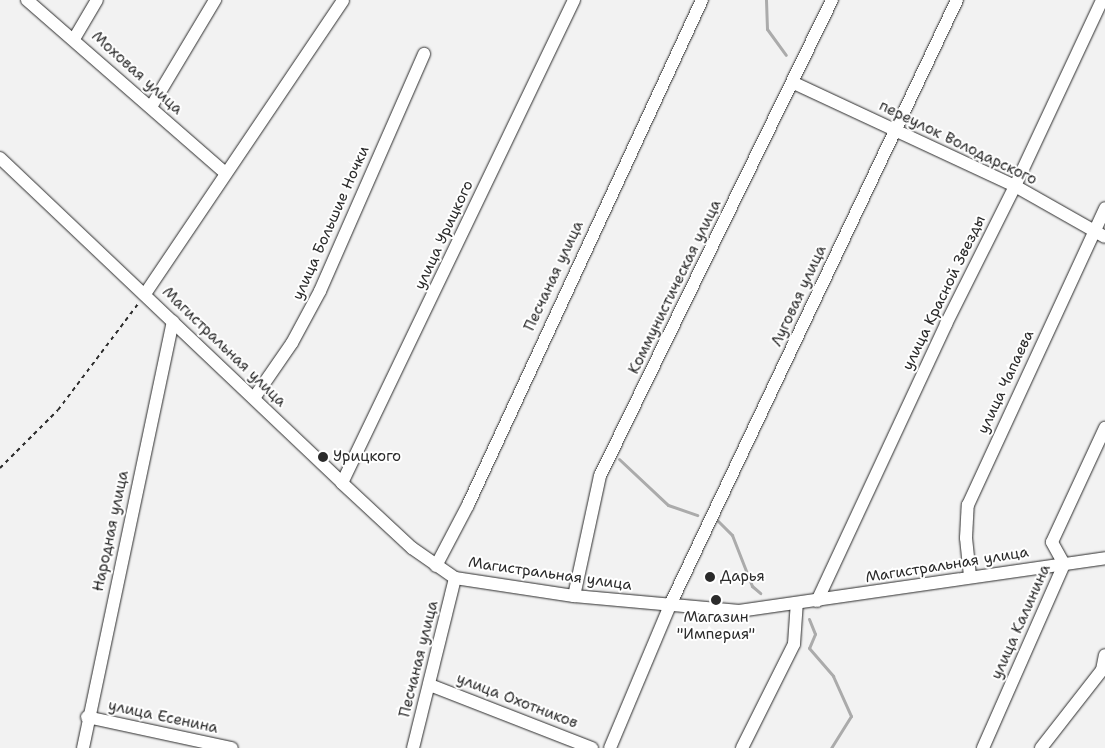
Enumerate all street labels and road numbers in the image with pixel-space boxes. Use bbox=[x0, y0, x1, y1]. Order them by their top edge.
street label: Моховая улица bbox=[88, 27, 186, 119]
street label: переулок Володарского bbox=[876, 97, 1040, 189]
street label: улица Большие Ночки bbox=[289, 143, 373, 303]
street label: улица Урицкого bbox=[411, 177, 477, 293]
street label: Коммунистическая улица bbox=[625, 197, 725, 377]
street label: улица Красной Звезды bbox=[899, 213, 989, 373]
street label: Песчаная улица bbox=[521, 218, 587, 334]
street label: Луговая улица bbox=[768, 243, 830, 349]
street label: Магистральная улица bbox=[158, 283, 290, 411]
street label: улица Чапаева bbox=[974, 327, 1038, 437]
street label: Народная улица bbox=[89, 469, 133, 593]
street label: Магистральная улица bbox=[864, 543, 1030, 587]
street label: Магистральная улица bbox=[467, 554, 633, 594]
street label: улица Калинина bbox=[988, 562, 1054, 682]
street label: Песчаная улица bbox=[396, 599, 442, 719]
street label: улица Охотников bbox=[454, 670, 580, 732]
street label: улица Есенина bbox=[106, 697, 220, 737]

